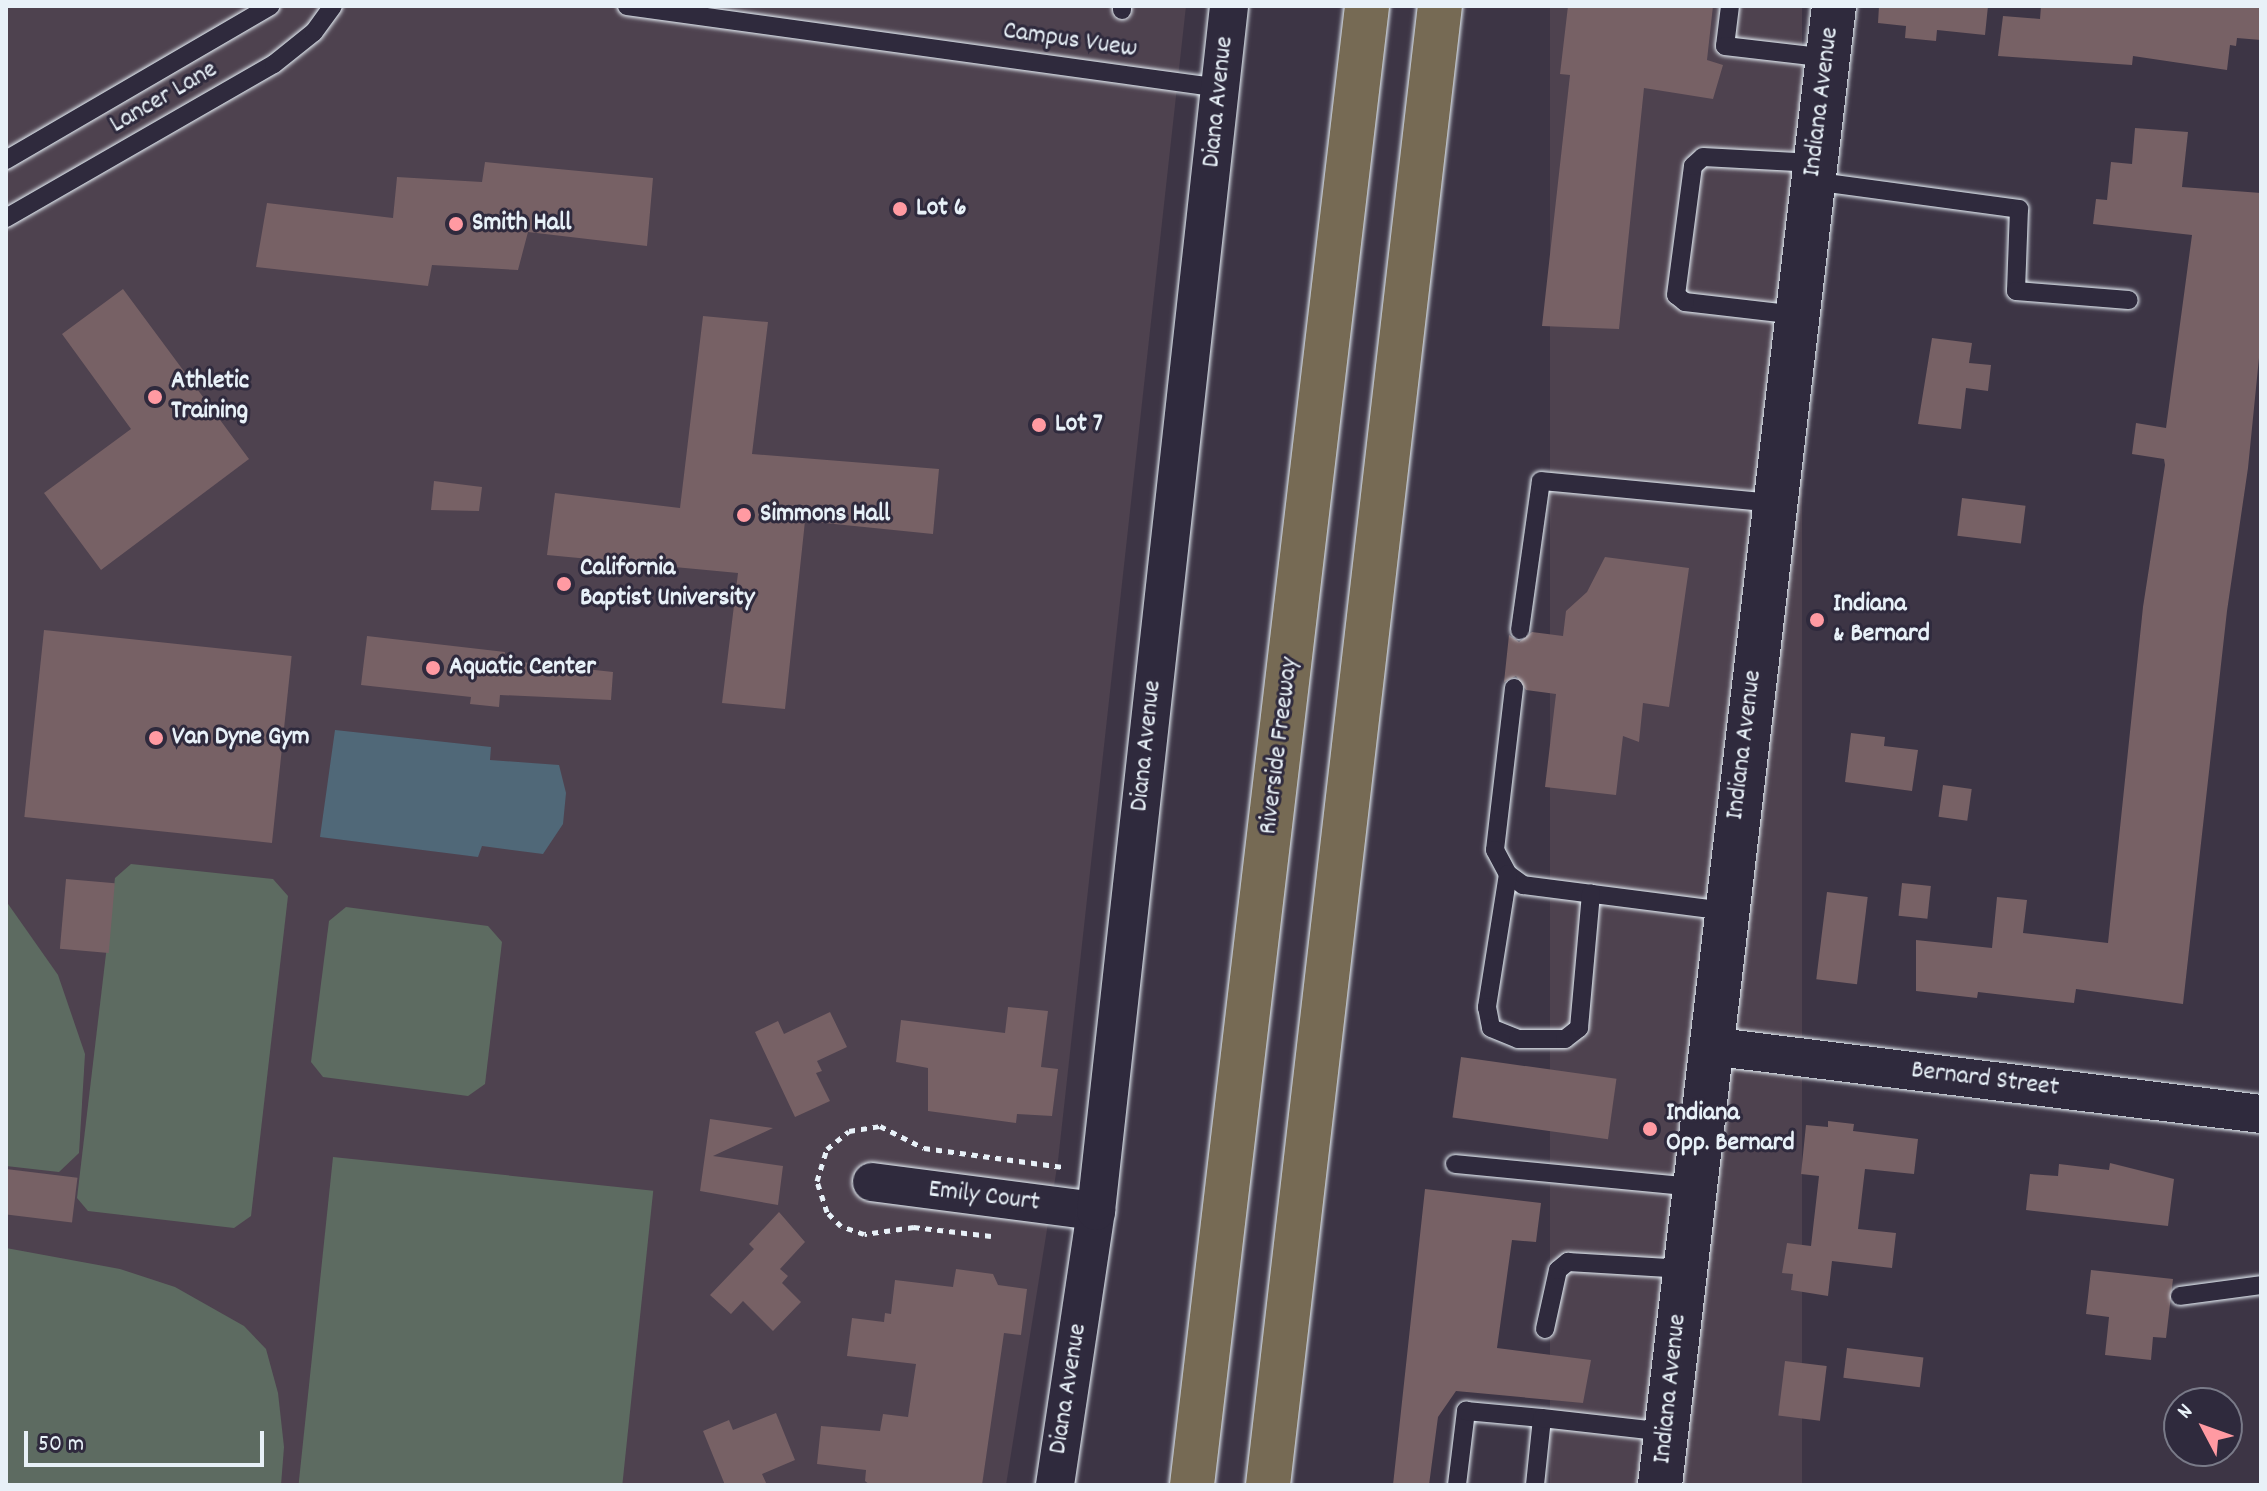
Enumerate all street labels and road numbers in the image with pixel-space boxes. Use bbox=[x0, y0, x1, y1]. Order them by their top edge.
street label: Campus Vuew bbox=[1001, 16, 1139, 66]
street label: Indiana Avenue bbox=[1797, 25, 1847, 179]
street label: Diana Avenue bbox=[1197, 35, 1241, 169]
street label: Lancer Lane bbox=[105, 55, 223, 141]
street label: Riverside Freeway bbox=[1254, 656, 1306, 836]
street label: Indiana Avenue bbox=[1720, 668, 1770, 822]
street label: Diana Avenue bbox=[1125, 679, 1169, 813]
street label: Bernard Street bbox=[1909, 1055, 2061, 1105]
street label: Emily Court bbox=[927, 1175, 1041, 1219]
street label: Indiana Avenue bbox=[1648, 1313, 1694, 1465]
street label: Diana Avenue bbox=[1043, 1322, 1095, 1456]

